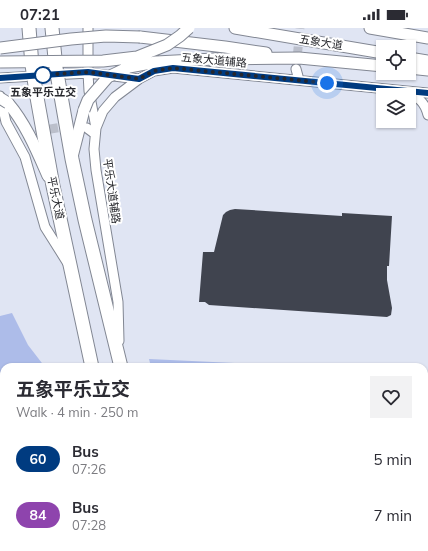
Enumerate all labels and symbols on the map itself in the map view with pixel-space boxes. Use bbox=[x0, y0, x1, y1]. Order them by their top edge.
street label: 五象大道 bbox=[298, 32, 344, 52]
street label: 五象大道辅路 bbox=[181, 50, 247, 70]
marker: 五象平乐立交 bbox=[34, 66, 52, 84]
your location bbox=[317, 73, 337, 93]
place label: 五象平乐立交 bbox=[10, 85, 76, 99]
street label: 平乐大道辅路 bbox=[100, 157, 124, 225]
street label: 平乐大道 bbox=[45, 175, 67, 221]

